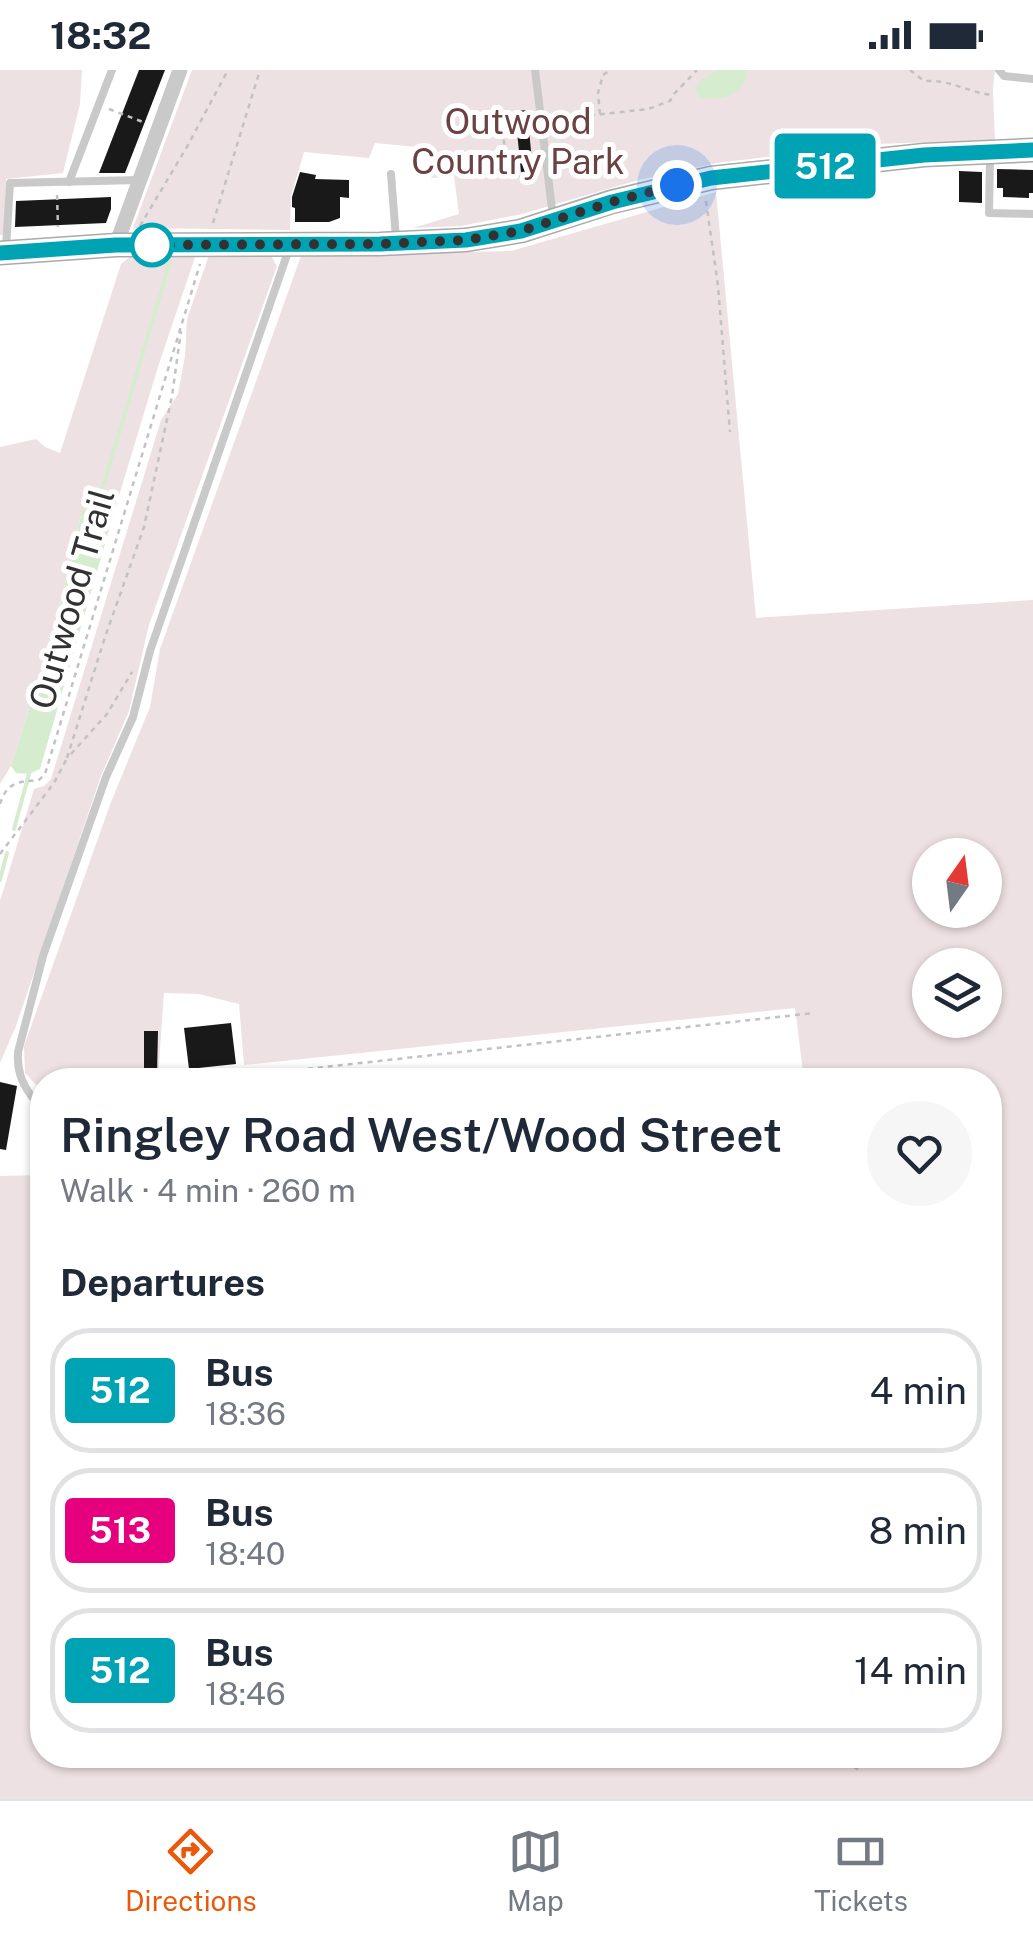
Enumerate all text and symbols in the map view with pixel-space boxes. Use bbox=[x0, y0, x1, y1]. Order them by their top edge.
text: 18:32 bbox=[50, 13, 151, 58]
park label: Outwood Country Park bbox=[411, 101, 625, 182]
line badge: 512 bbox=[768, 134, 882, 198]
text: 512 bbox=[795, 146, 855, 187]
your location bbox=[652, 160, 702, 210]
unlabelled marker bbox=[131, 224, 173, 266]
street label: Outwood Trail bbox=[21, 484, 123, 714]
north arrow bbox=[912, 838, 1002, 928]
map controls bbox=[912, 838, 1002, 1038]
button: layers bbox=[912, 948, 1002, 1038]
button: heart bbox=[867, 1101, 972, 1206]
text: Ringley Road West/Wood Street bbox=[60, 1106, 782, 1163]
text: Walk · 4 min · 260 m bbox=[60, 1172, 356, 1209]
text: Departures bbox=[60, 1260, 265, 1305]
text: Bus bbox=[205, 1350, 274, 1395]
text: 4 min bbox=[869, 1368, 967, 1413]
text: 512 bbox=[90, 1370, 150, 1411]
text: 18:36 bbox=[205, 1395, 286, 1432]
text: Bus bbox=[205, 1490, 274, 1535]
text: 8 min bbox=[869, 1508, 967, 1553]
text: 513 bbox=[89, 1510, 151, 1551]
text: 18:40 bbox=[205, 1535, 285, 1572]
text: Bus bbox=[205, 1630, 274, 1675]
text: 14 min bbox=[854, 1648, 967, 1693]
text: 512 bbox=[90, 1650, 150, 1691]
text: 18:46 bbox=[205, 1675, 286, 1712]
tab: Directions bbox=[125, 1824, 257, 1917]
tab: Map bbox=[507, 1824, 564, 1917]
tab: Tickets bbox=[814, 1824, 908, 1917]

